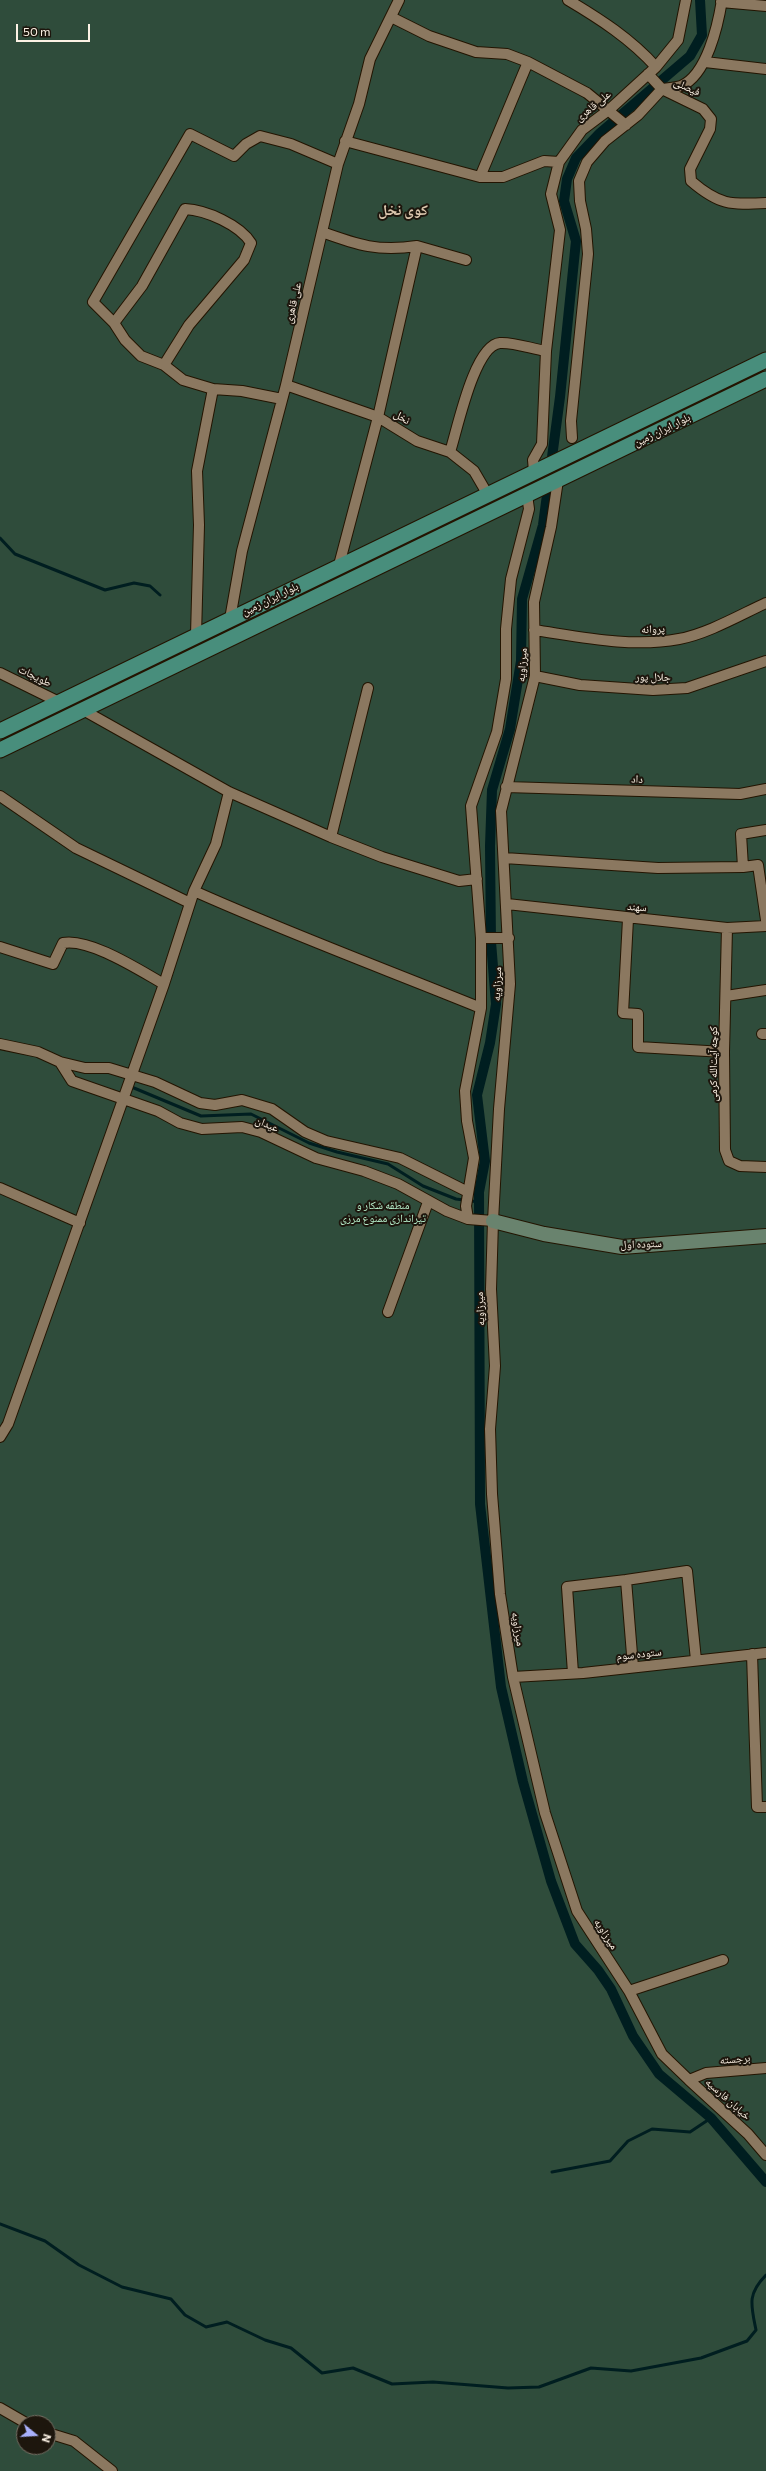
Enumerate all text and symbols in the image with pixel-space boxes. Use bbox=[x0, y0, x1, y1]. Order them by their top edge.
scale bar bbox=[18, 16, 92, 42]
text: 50 m bbox=[23, 24, 51, 38]
street label: فیصلی bbox=[672, 75, 702, 99]
street label: علی قاهری bbox=[572, 88, 614, 124]
district label: کوی نخل bbox=[378, 201, 428, 219]
street label: علی قاهری bbox=[282, 281, 304, 325]
street label: نخل bbox=[391, 407, 413, 427]
street label: بلوار ایران زمین bbox=[631, 411, 693, 449]
street label: بلوار ایران زمین bbox=[239, 580, 301, 618]
street label: پروانه bbox=[641, 622, 665, 636]
street label: میرزاویه bbox=[514, 647, 530, 683]
street label: طویجات bbox=[16, 662, 54, 690]
street label: جلال پور bbox=[635, 670, 671, 684]
street label: داد bbox=[631, 772, 643, 786]
street label: سهند bbox=[627, 900, 647, 914]
street label: میرزاویه bbox=[490, 967, 504, 1001]
street label: کوچه آیت‌الله کرمی bbox=[706, 1026, 720, 1102]
street label: عیدان bbox=[253, 1113, 281, 1135]
park label: منطقه شکار و تیراندازی ممنوع مرزی bbox=[340, 1198, 426, 1224]
street label: ستوده اول bbox=[620, 1237, 662, 1251]
street label: میرزاویه bbox=[473, 1292, 487, 1326]
street label: میرزاویه bbox=[509, 1611, 527, 1647]
street label: ستوده سوم bbox=[616, 1645, 662, 1663]
street label: میرزاویه bbox=[591, 1916, 621, 1952]
street label: برجسته bbox=[719, 2051, 751, 2067]
street label: خیابان فارسیه bbox=[703, 2075, 753, 2123]
north arrow bbox=[16, 2415, 56, 2455]
text: N bbox=[39, 2433, 54, 2444]

